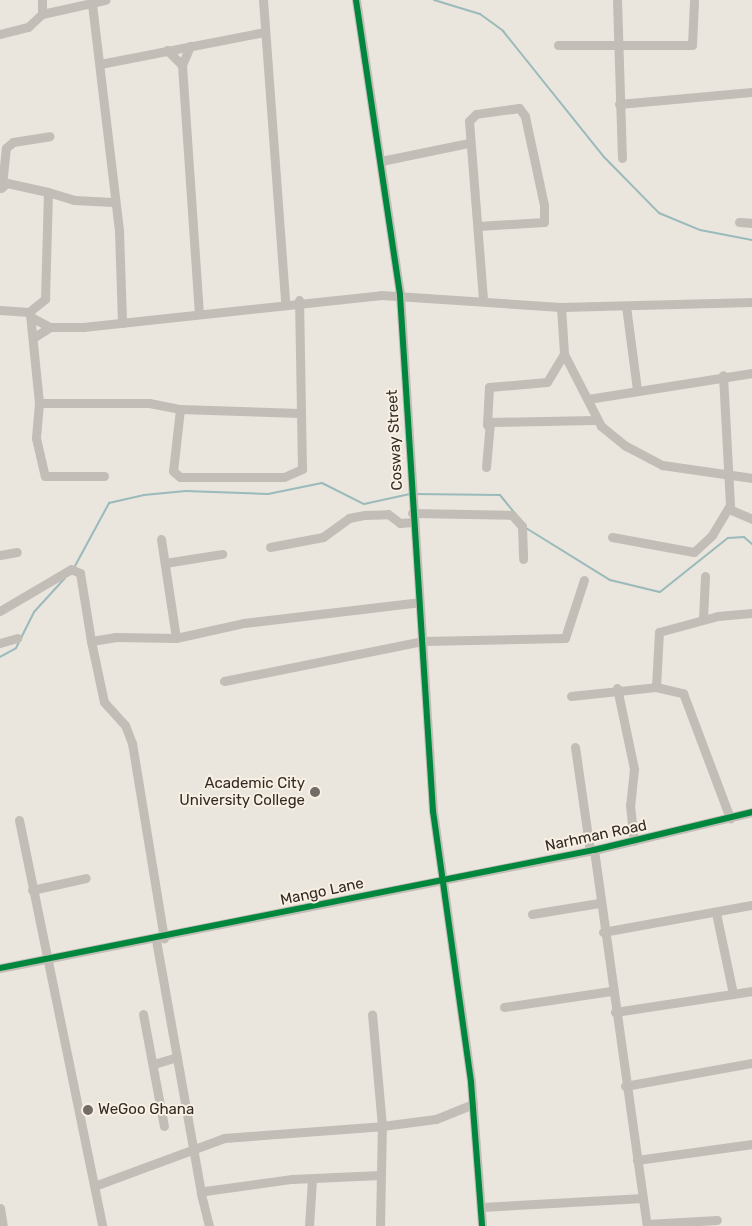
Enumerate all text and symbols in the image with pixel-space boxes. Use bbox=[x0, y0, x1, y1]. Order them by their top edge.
street label: Cosway Street bbox=[383, 389, 407, 491]
place label: Academic City University College bbox=[179, 774, 305, 809]
marker: Academic City University College bbox=[309, 786, 321, 798]
street label: Narhman Road bbox=[544, 816, 648, 856]
street label: Mango Lane bbox=[279, 874, 365, 910]
place label: WeGoo Ghana bbox=[98, 1101, 194, 1119]
marker: WeGoo Ghana bbox=[82, 1104, 94, 1116]

